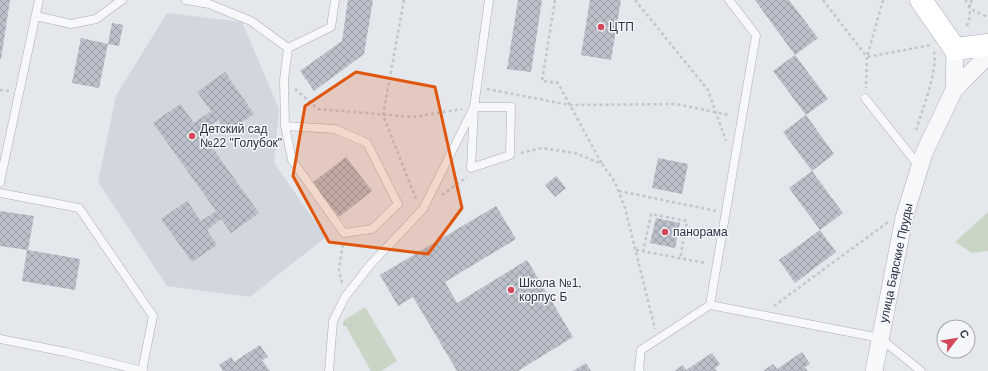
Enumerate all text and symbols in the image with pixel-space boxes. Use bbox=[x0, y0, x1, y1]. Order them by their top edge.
place label: ЦТП bbox=[609, 20, 634, 34]
marker: ЦТП bbox=[596, 22, 606, 32]
place label: Детский сад №22 "Голубок" bbox=[200, 122, 282, 150]
marker: Детский сад №22 "Голубок" bbox=[187, 131, 197, 141]
street label: улица Барские Пруды bbox=[876, 202, 916, 324]
place label: панорама bbox=[673, 225, 728, 239]
marker: панорама bbox=[660, 227, 670, 237]
place label: Школа №1, корпус Б bbox=[519, 276, 582, 304]
marker: Школа №1, корпус Б bbox=[506, 285, 516, 295]
north arrow bbox=[936, 319, 976, 359]
text: С bbox=[957, 327, 972, 340]

